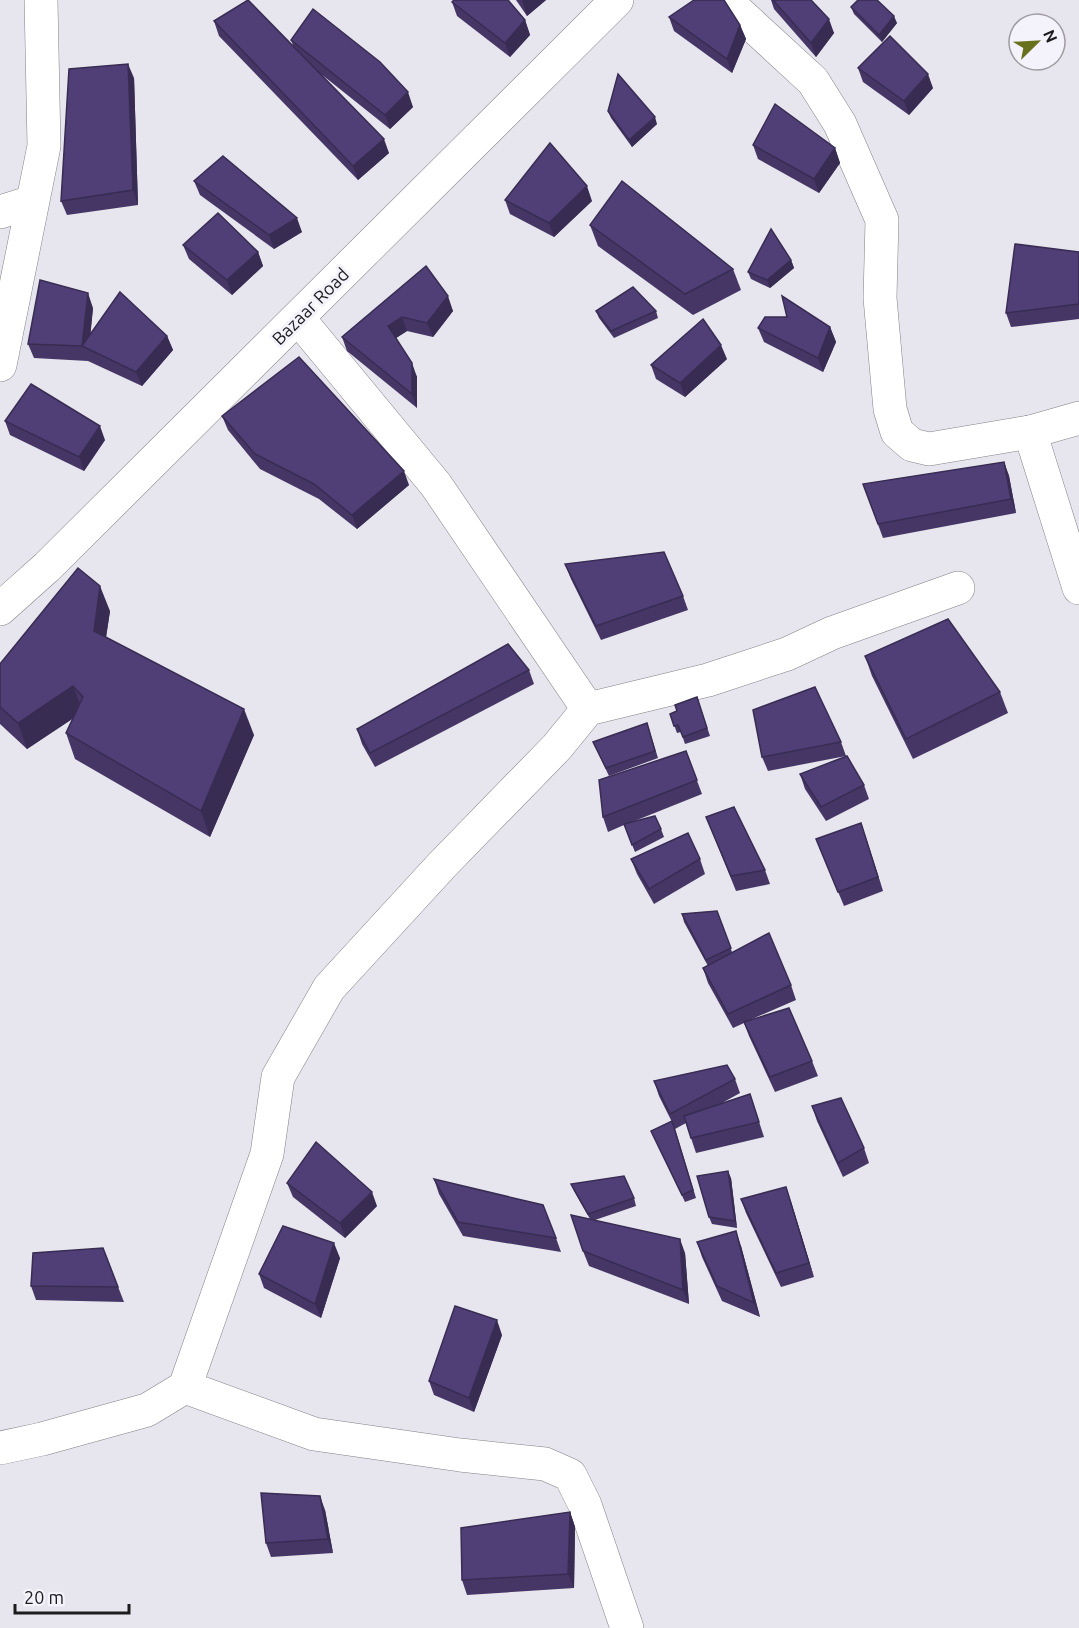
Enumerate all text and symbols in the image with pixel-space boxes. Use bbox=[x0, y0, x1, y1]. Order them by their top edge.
north arrow bbox=[1007, 12, 1067, 72]
text: N bbox=[1040, 27, 1061, 45]
street label: Bazaar Road bbox=[268, 264, 352, 348]
scale bar bbox=[15, 1577, 129, 1615]
text: 20 m bbox=[24, 1587, 64, 1607]

